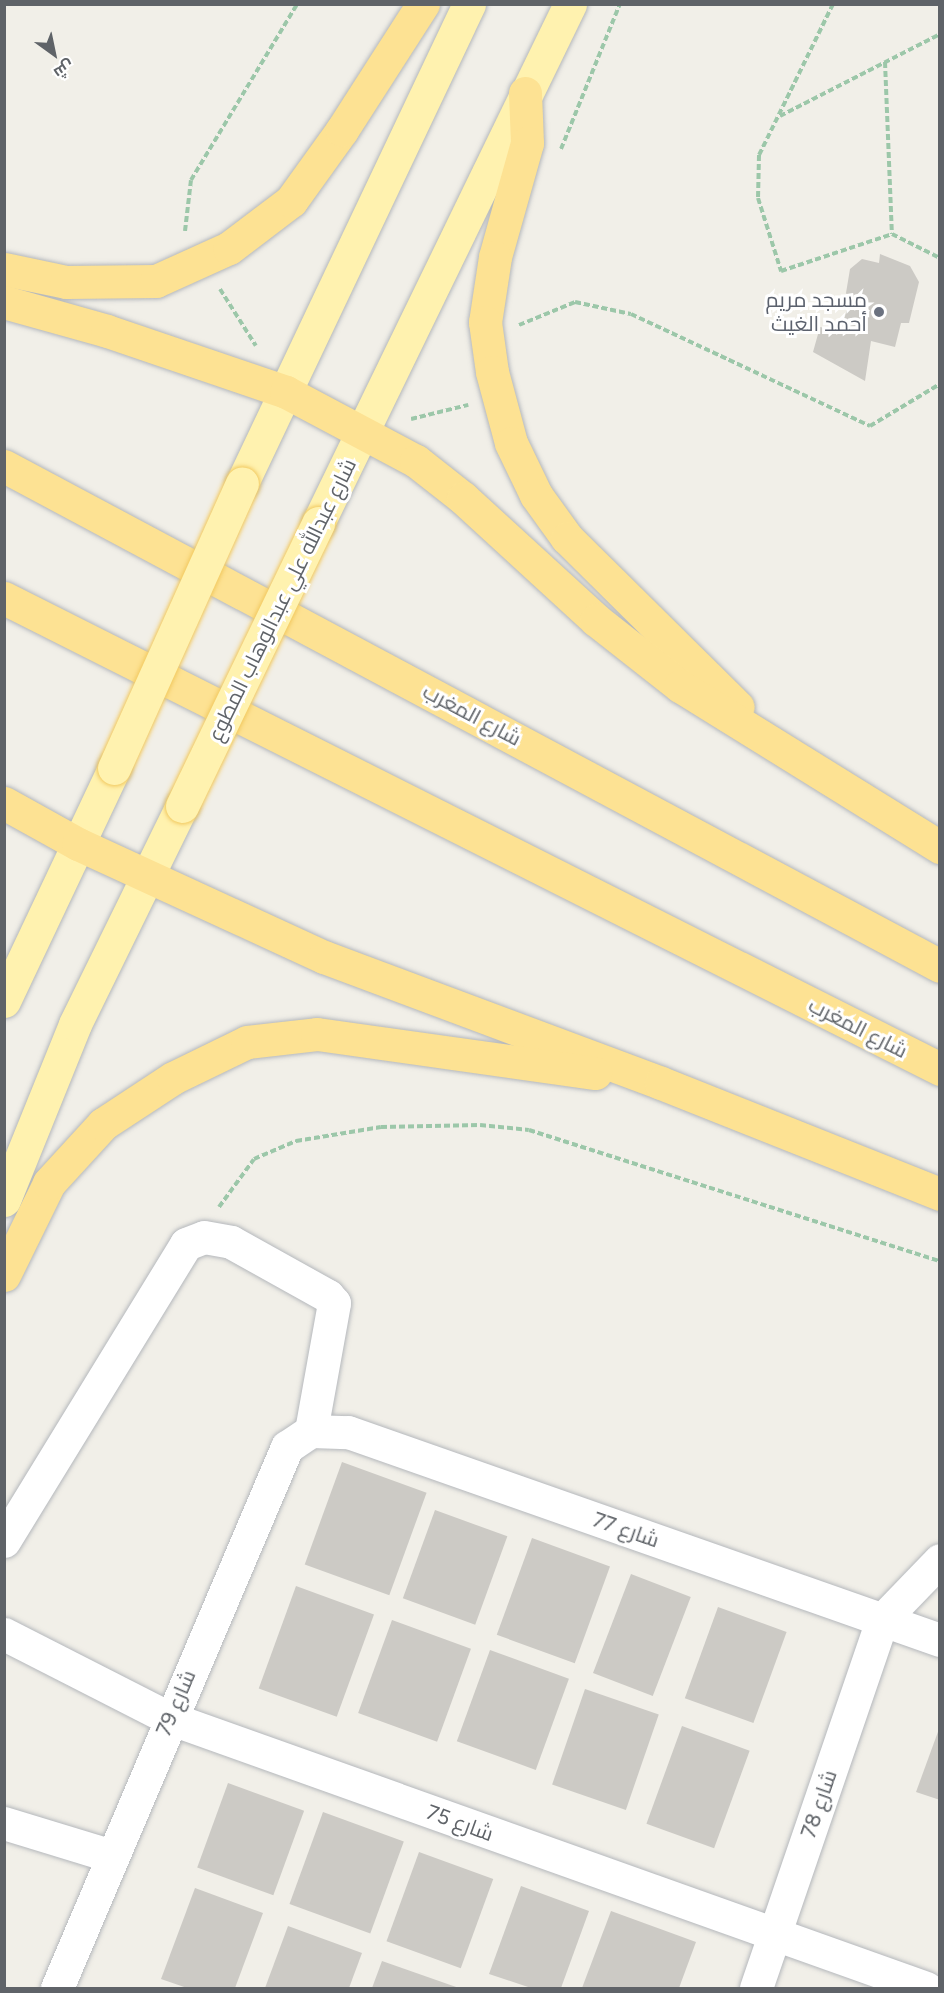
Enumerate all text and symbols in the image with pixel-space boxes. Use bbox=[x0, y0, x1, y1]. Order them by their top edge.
north arrow bbox=[24, 24, 84, 84]
text: ش bbox=[50, 56, 78, 83]
place label: مسجد مريم أحمد الغيث bbox=[765, 287, 867, 337]
marker: مسجد مريم أحمد الغيث bbox=[872, 305, 886, 319]
street label: شارع عبدالله علي عبدالوهاب المطوع bbox=[202, 454, 362, 746]
street label: شارع المغرب bbox=[419, 679, 525, 751]
street label: شارع المغرب bbox=[804, 992, 912, 1064]
street label: شارع 77 bbox=[590, 1507, 662, 1553]
street label: شارع 79 bbox=[151, 1666, 201, 1740]
street label: شارع 78 bbox=[796, 1767, 842, 1841]
street label: شارع 75 bbox=[423, 1799, 497, 1847]

